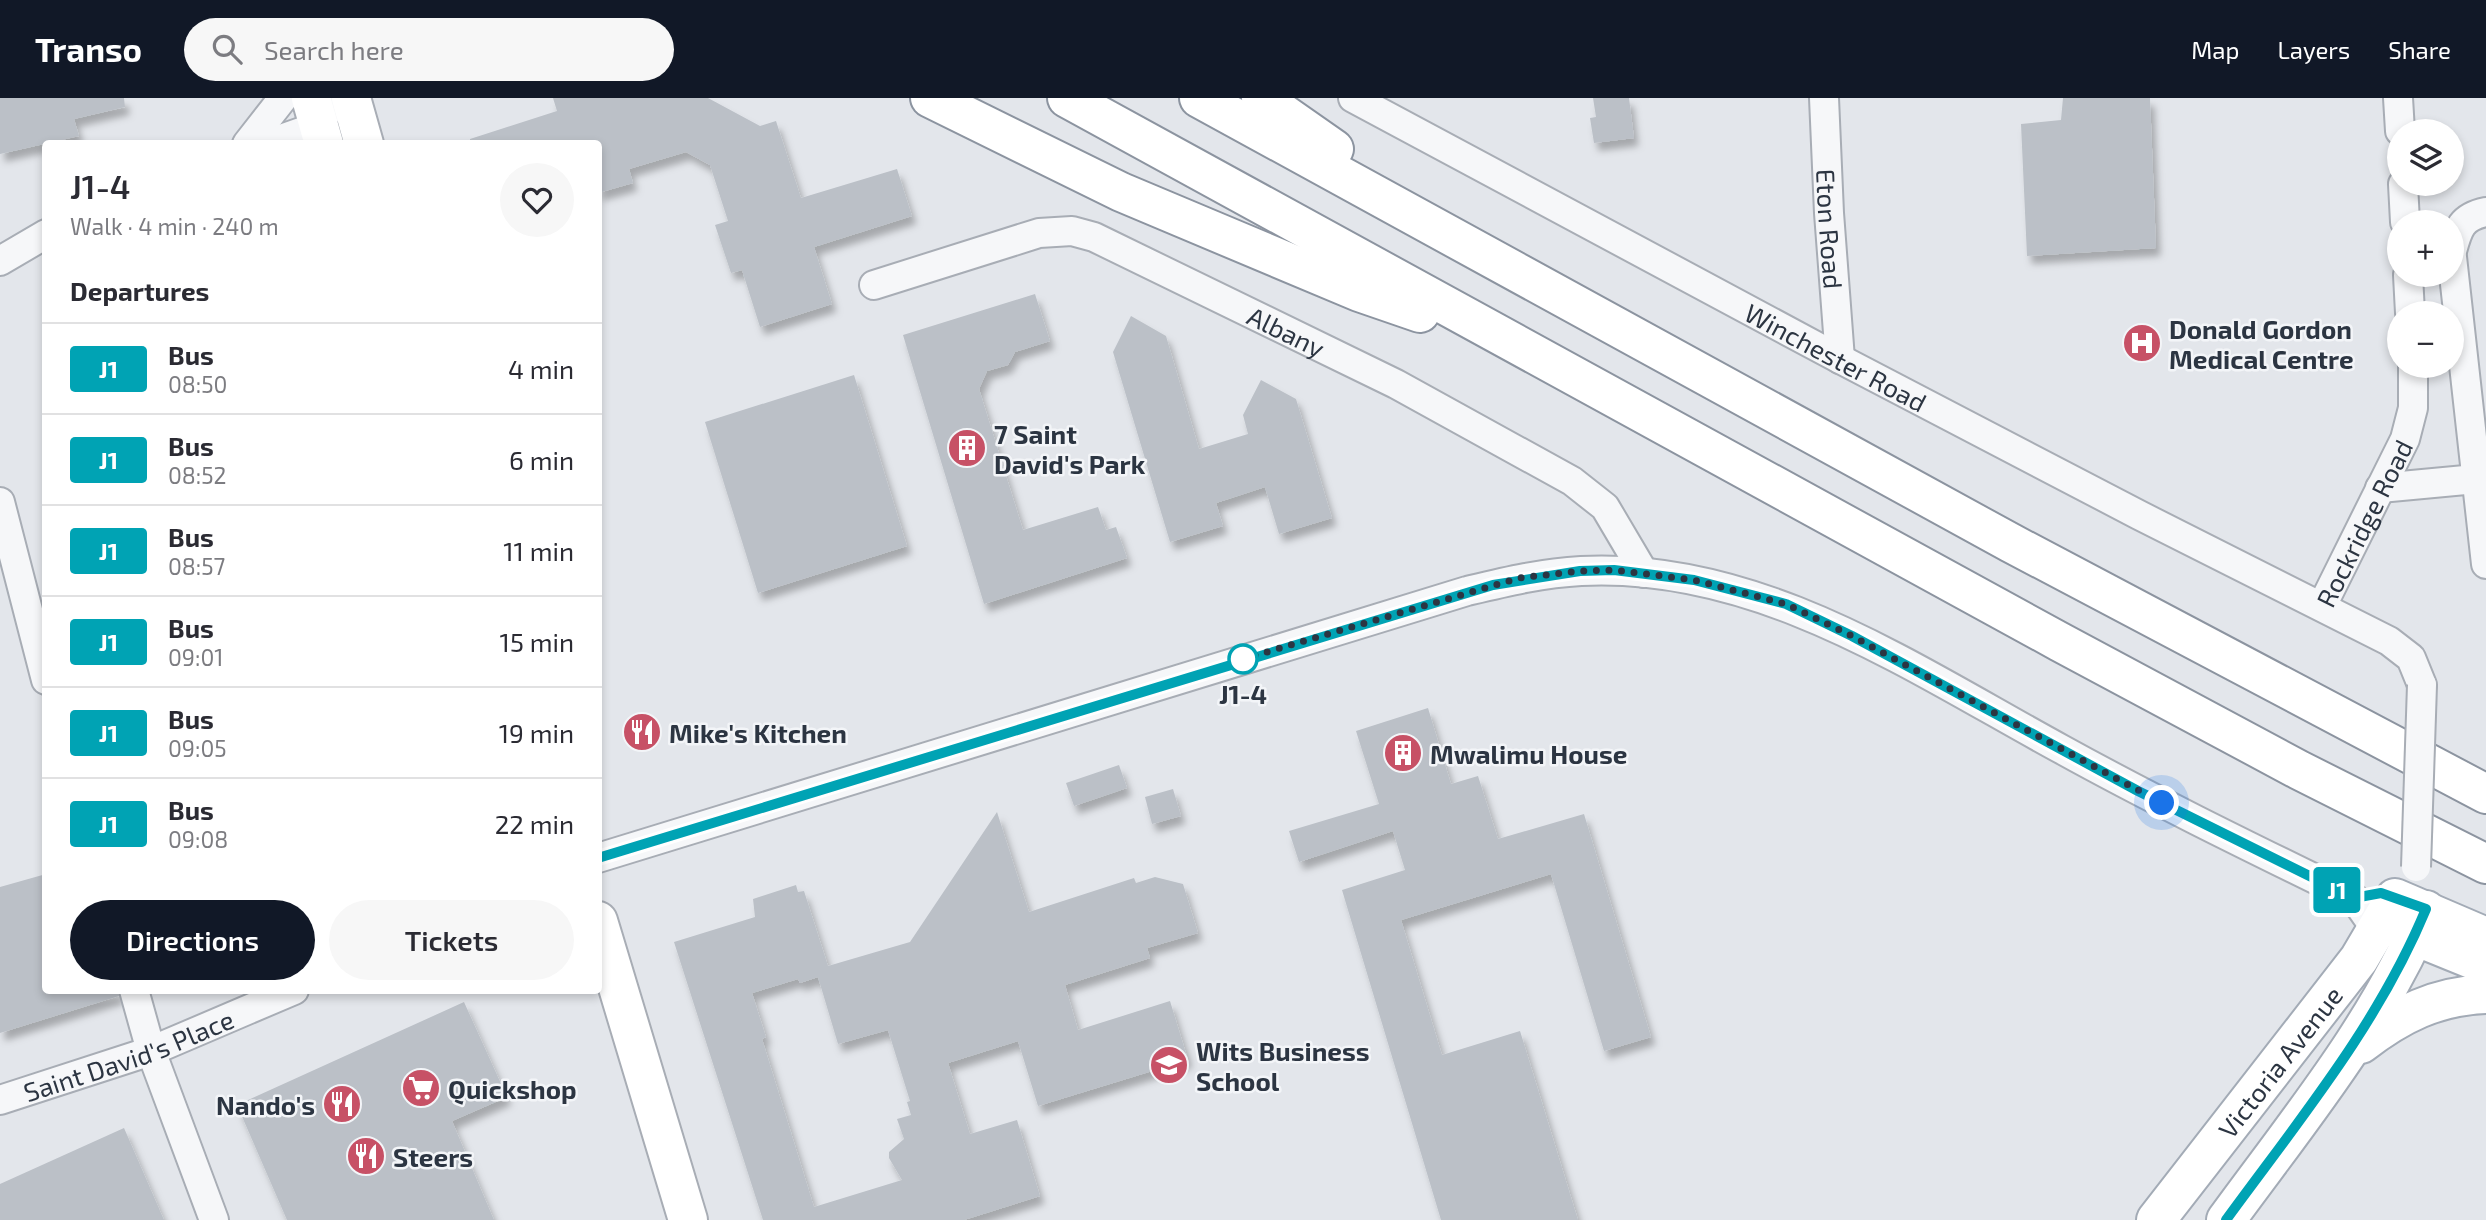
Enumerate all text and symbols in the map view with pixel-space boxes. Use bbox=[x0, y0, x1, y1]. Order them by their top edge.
search box bbox=[184, 18, 674, 81]
text: Transo bbox=[35, 29, 142, 69]
icon: search bbox=[208, 30, 246, 68]
text: Search here bbox=[264, 34, 404, 65]
text: Map bbox=[2191, 35, 2239, 64]
text: Layers bbox=[2277, 35, 2350, 64]
text: Share bbox=[2388, 35, 2451, 64]
map controls bbox=[2387, 119, 2464, 378]
button: layers bbox=[2387, 119, 2464, 196]
button: heart bbox=[500, 163, 574, 237]
text: J1-4 bbox=[70, 166, 131, 206]
street label: Eton Road bbox=[1812, 168, 1850, 290]
button: + bbox=[2387, 210, 2464, 287]
text: Walk · 4 min · 240 m bbox=[70, 212, 279, 240]
text: Departures bbox=[70, 275, 209, 306]
street label: Winchester Road bbox=[1740, 296, 1932, 417]
street label: Albany bbox=[1243, 299, 1330, 363]
button: − bbox=[2387, 301, 2464, 378]
place label: Donald Gordon Medical Centre bbox=[2169, 313, 2354, 374]
hospital icon: Donald Gordon Medical Centre bbox=[2121, 322, 2163, 364]
text: Bus bbox=[168, 339, 214, 370]
text: 4 min bbox=[508, 353, 574, 384]
text: J1 bbox=[99, 354, 118, 383]
text: 08:50 bbox=[168, 370, 227, 398]
place label: 7 Saint David's Park bbox=[994, 418, 1146, 479]
building icon: 7 Saint David's Park bbox=[946, 427, 988, 469]
text: Bus bbox=[168, 430, 214, 461]
street label: Rockridge Road bbox=[2309, 434, 2418, 611]
text: 6 min bbox=[509, 444, 574, 475]
text: J1 bbox=[99, 445, 118, 474]
text: 08:52 bbox=[168, 461, 227, 489]
text: Bus bbox=[168, 521, 214, 552]
text: 11 min bbox=[503, 535, 574, 566]
text: J1 bbox=[99, 536, 118, 565]
text: 08:57 bbox=[168, 552, 225, 580]
text: Bus bbox=[168, 612, 214, 643]
text: 15 min bbox=[500, 626, 574, 657]
text: J1 bbox=[99, 627, 118, 656]
text: 09:01 bbox=[168, 643, 223, 671]
marker: J1-4 bbox=[1228, 644, 1258, 674]
place label: J1-4 bbox=[1219, 678, 1267, 709]
text: Bus bbox=[168, 703, 214, 734]
restaurant icon: Mike's Kitchen bbox=[621, 711, 663, 753]
text: 19 min bbox=[499, 717, 574, 748]
place label: Mike's Kitchen bbox=[669, 717, 847, 748]
text: J1 bbox=[99, 718, 118, 747]
building icon: Mwalimu House bbox=[1382, 732, 1424, 774]
text: 09:05 bbox=[168, 734, 227, 762]
place label: Mwalimu House bbox=[1430, 738, 1627, 769]
your location bbox=[2144, 785, 2179, 820]
text: Bus bbox=[168, 794, 214, 825]
text: 22 min bbox=[495, 808, 574, 839]
text: J1 bbox=[99, 809, 118, 838]
text: 09:08 bbox=[168, 825, 228, 853]
line badge: J1 bbox=[2306, 867, 2368, 913]
text: J1 bbox=[2327, 875, 2347, 904]
button: Directions bbox=[70, 900, 315, 980]
button: Tickets bbox=[329, 900, 574, 980]
street label: Victoria Avenue bbox=[2211, 980, 2348, 1143]
street label: Saint David's Place bbox=[19, 1002, 238, 1107]
place label: Wits Business School bbox=[1196, 1035, 1370, 1096]
school or university icon: Wits Business School bbox=[1148, 1044, 1190, 1086]
supermarket icon: Quickshop bbox=[400, 1067, 442, 1109]
place label: Quickshop bbox=[448, 1073, 577, 1105]
restaurant icon: Nando's bbox=[321, 1083, 363, 1125]
place label: Nando's bbox=[216, 1089, 315, 1120]
restaurant icon: Steers bbox=[345, 1135, 387, 1177]
place label: Steers bbox=[393, 1141, 473, 1172]

